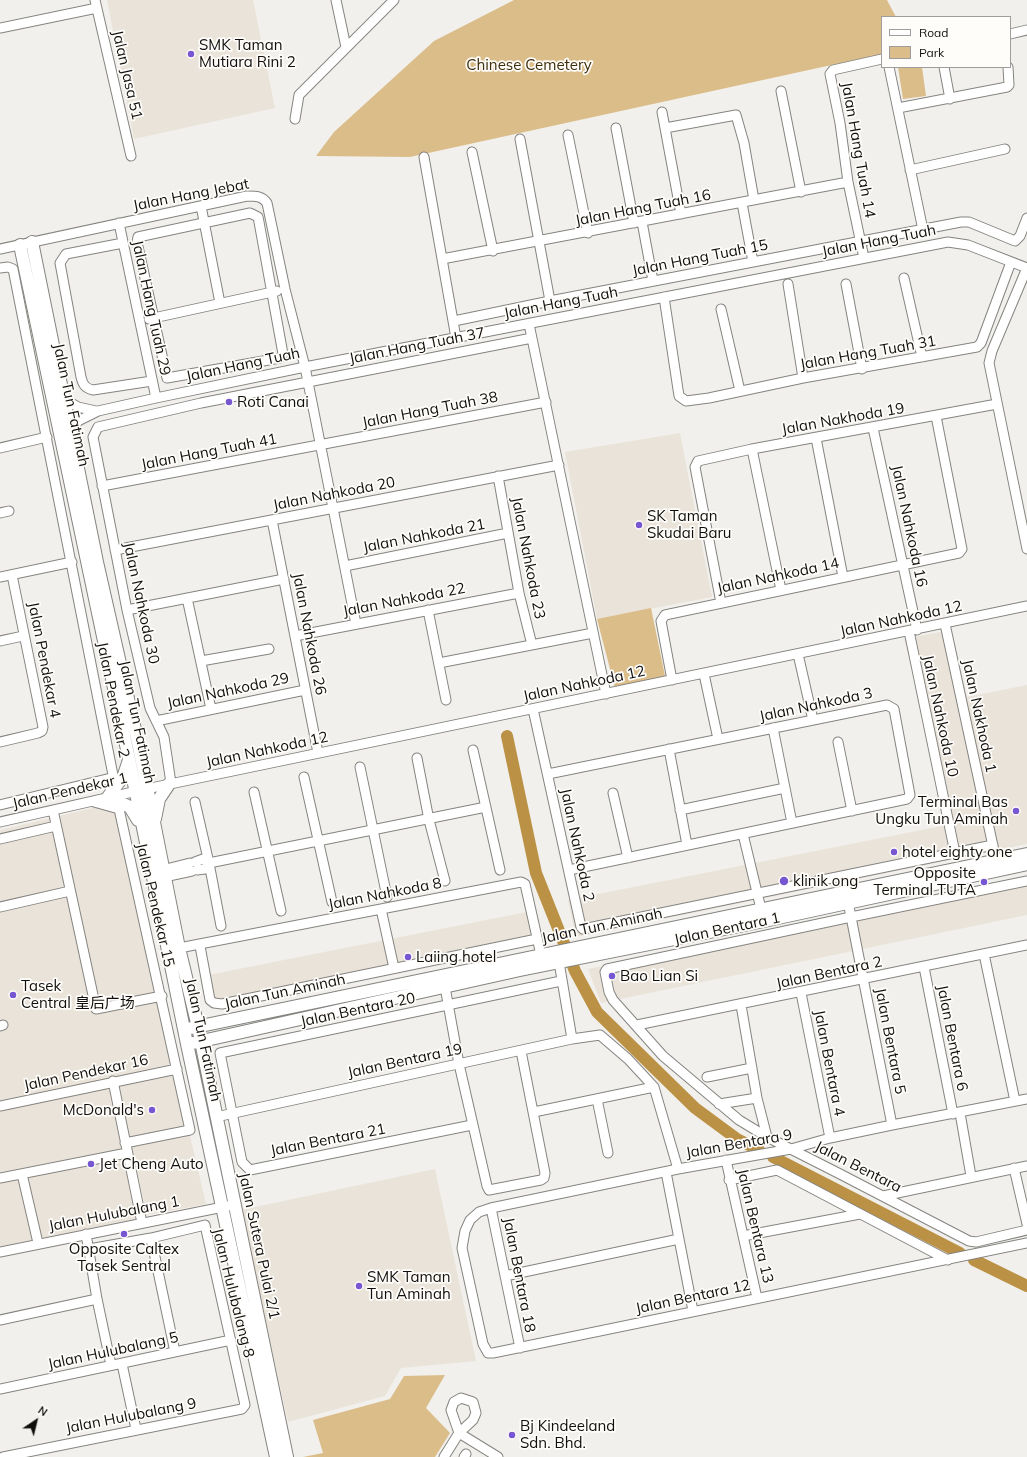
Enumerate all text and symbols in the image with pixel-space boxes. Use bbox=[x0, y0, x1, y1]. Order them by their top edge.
legend bbox=[881, 16, 1011, 68]
text: Road bbox=[919, 25, 948, 40]
street label: Jalan Jasa 51 bbox=[108, 28, 146, 122]
place label: SMK Taman Mutiara Rini 2 bbox=[199, 36, 296, 71]
text: Park bbox=[919, 45, 944, 60]
marker: SMK Taman Mutiara Rini 2 bbox=[186, 49, 196, 59]
park label: Chinese Cemetery bbox=[466, 56, 592, 74]
street label: Jalan Hang Tuah 14 bbox=[837, 81, 879, 219]
street label: Jalan Hang Jebat bbox=[131, 175, 251, 215]
street label: Jalan Hang Tuah 16 bbox=[574, 186, 712, 230]
street label: Jalan Hang Tuah bbox=[820, 221, 938, 261]
street label: Jalan Hang Tuah 15 bbox=[631, 236, 769, 280]
street label: Jalan Hang Tuah 29 bbox=[128, 239, 174, 377]
street label: Jalan Hang Tuah bbox=[502, 283, 620, 323]
street label: Jalan Hang Tuah 37 bbox=[348, 324, 486, 368]
street label: Jalan Hang Tuah 31 bbox=[799, 332, 937, 374]
street label: Jalan Tun Fatimah bbox=[49, 342, 93, 468]
street label: Jalan Hang Tuah bbox=[184, 344, 302, 386]
street label: Jalan Hang Tuah 38 bbox=[361, 388, 499, 432]
place label: Roti Canai bbox=[237, 393, 309, 411]
marker: Roti Canai bbox=[224, 397, 234, 407]
street label: Jalan Nakhoda 19 bbox=[780, 399, 906, 439]
street label: Jalan Hang Tuah 41 bbox=[140, 430, 278, 474]
street label: Jalan Nahkoda 16 bbox=[887, 463, 931, 589]
street label: Jalan Nahkoda 20 bbox=[271, 473, 397, 515]
street label: Jalan Nahkoda 23 bbox=[507, 495, 549, 621]
place label: SK Taman Skudai Baru bbox=[647, 507, 732, 542]
street label: Jalan Nahkoda 21 bbox=[361, 515, 487, 557]
marker: SK Taman Skudai Baru bbox=[634, 520, 644, 530]
street label: Jalan Nahkoda 30 bbox=[119, 540, 163, 666]
street label: Jalan Nahkoda 14 bbox=[715, 554, 841, 598]
street label: Jalan Nahkoda 26 bbox=[288, 571, 330, 697]
street label: Jalan Nahkoda 22 bbox=[341, 579, 467, 621]
street label: Jalan Nahkoda 12 bbox=[838, 597, 964, 641]
street label: Jalan Pendekar 4 bbox=[24, 600, 64, 720]
street label: Jalan Pendekar 2 bbox=[93, 640, 133, 760]
street label: Jalan Nahkoda 10 bbox=[918, 653, 962, 779]
street label: Jalan Nakhoda 1 bbox=[958, 658, 1000, 774]
street label: Jalan Tun Fatimah bbox=[115, 659, 159, 785]
street label: Jalan Nahkoda 12 bbox=[521, 662, 647, 706]
street label: Jalan Nahkoda 29 bbox=[165, 669, 291, 713]
street label: Jalan Nahkoda 3 bbox=[758, 684, 874, 726]
street label: Jalan Nahkoda 12 bbox=[204, 728, 330, 772]
street label: Jalan Pendekar 1 bbox=[11, 769, 129, 813]
street label: Jalan Nahkoda 2 bbox=[556, 787, 598, 903]
place label: Terminal Bas Ungku Tun Aminah bbox=[875, 793, 1008, 828]
marker: Terminal Bas Ungku Tun Aminah bbox=[1011, 806, 1021, 816]
street label: Jalan Pendekar 15 bbox=[132, 841, 178, 969]
place label: hotel eighty one bbox=[902, 843, 1012, 861]
marker: hotel eighty one bbox=[889, 847, 899, 857]
place label: Opposite Terminal TUTA bbox=[874, 864, 976, 899]
place label: klinik ong bbox=[793, 872, 858, 890]
street label: Jalan Nahkoda 8 bbox=[327, 874, 443, 914]
marker: klinik ong bbox=[778, 875, 790, 887]
marker: Opposite Terminal TUTA bbox=[979, 877, 989, 887]
street label: Jalan Tun Aminah bbox=[540, 904, 664, 948]
street label: Jalan Bentara 1 bbox=[672, 909, 782, 949]
place label: Laiing hotel bbox=[416, 948, 496, 966]
marker: Laiing hotel bbox=[403, 952, 413, 962]
street label: Jalan Bentara 2 bbox=[774, 953, 884, 993]
place label: Bao Lian Si bbox=[620, 967, 698, 985]
street label: Jalan Tun Aminah bbox=[223, 970, 347, 1014]
marker: Bao Lian Si bbox=[607, 971, 617, 981]
place label: Tasek Central 皇后广场 bbox=[21, 977, 135, 1012]
street label: Jalan Tun Fatimah bbox=[181, 977, 225, 1103]
street label: Jalan Bentara 6 bbox=[933, 983, 971, 1093]
street label: Jalan Bentara 5 bbox=[871, 986, 909, 1096]
street label: Jalan Bentara 20 bbox=[299, 989, 417, 1031]
marker: Tasek Central 皇后广场 bbox=[8, 990, 18, 1000]
street label: Jalan Bentara 4 bbox=[810, 1008, 848, 1118]
street label: Jalan Bentara 19 bbox=[346, 1040, 464, 1082]
street label: Jalan Pendekar 16 bbox=[22, 1051, 150, 1095]
place label: McDonald's bbox=[63, 1101, 144, 1119]
marker: McDonald's bbox=[147, 1105, 157, 1115]
street label: Jalan Bentara 21 bbox=[269, 1120, 387, 1160]
street label: Jalan Bentara 9 bbox=[684, 1126, 794, 1162]
street label: Jalan Bentara bbox=[812, 1137, 904, 1197]
place label: Jet Cheng Auto bbox=[99, 1155, 204, 1173]
marker: Jet Cheng Auto bbox=[86, 1159, 96, 1169]
street label: Jalan Bentara 13 bbox=[733, 1167, 777, 1285]
street label: Jalan Sutera Pulai 2/1 bbox=[235, 1171, 283, 1321]
street label: Jalan Hulubalang 1 bbox=[47, 1192, 181, 1236]
street label: Jalan Bentara 18 bbox=[499, 1216, 539, 1334]
street label: Jalan Hulubalang 8 bbox=[208, 1226, 258, 1360]
marker: Opposite Caltex Tasek Sentral bbox=[119, 1229, 129, 1239]
place label: Opposite Caltex Tasek Sentral bbox=[69, 1240, 179, 1275]
place label: SMK Taman Tun Aminah bbox=[367, 1268, 451, 1303]
street label: Jalan Bentara 12 bbox=[634, 1276, 752, 1318]
marker: SMK Taman Tun Aminah bbox=[354, 1281, 364, 1291]
street label: Jalan Hulubalang 5 bbox=[46, 1328, 180, 1374]
street label: Jalan Hulubalang 9 bbox=[64, 1394, 198, 1438]
north arrow bbox=[16, 1401, 56, 1441]
text: N bbox=[35, 1403, 50, 1419]
place label: Bj Kindeeland Sdn. Bhd. bbox=[520, 1417, 615, 1452]
marker: Bj Kindeeland Sdn. Bhd. bbox=[507, 1430, 517, 1440]

